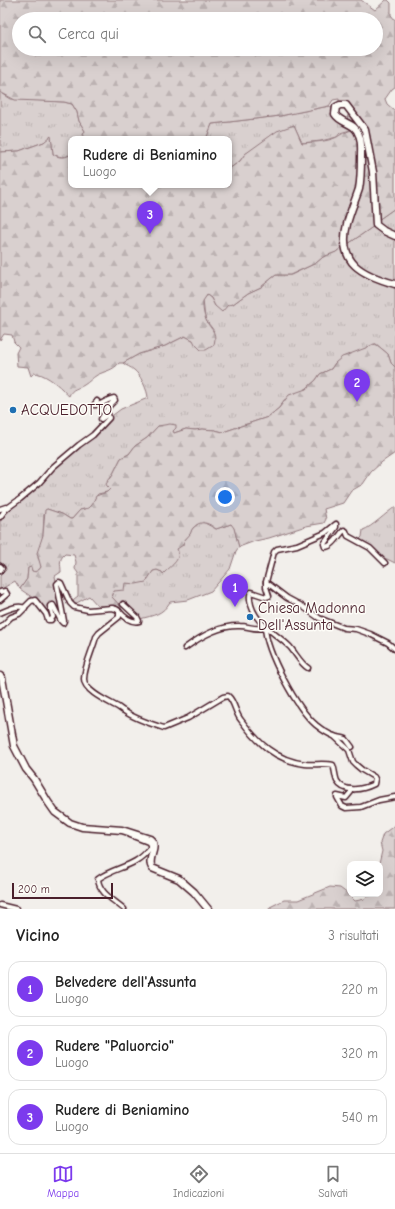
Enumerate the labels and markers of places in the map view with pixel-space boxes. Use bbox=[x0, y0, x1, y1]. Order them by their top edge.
pin: 3 bbox=[137, 201, 163, 234]
pin: 2 bbox=[344, 369, 370, 402]
place label: ACQUEDOTTO bbox=[21, 401, 112, 419]
marker: ACQUEDOTTO bbox=[8, 405, 18, 415]
pin: 1 bbox=[222, 574, 248, 607]
place label: Chiesa Madonna Dell'Assunta bbox=[258, 599, 366, 634]
marker: Chiesa Madonna Dell'Assunta bbox=[245, 612, 255, 622]

